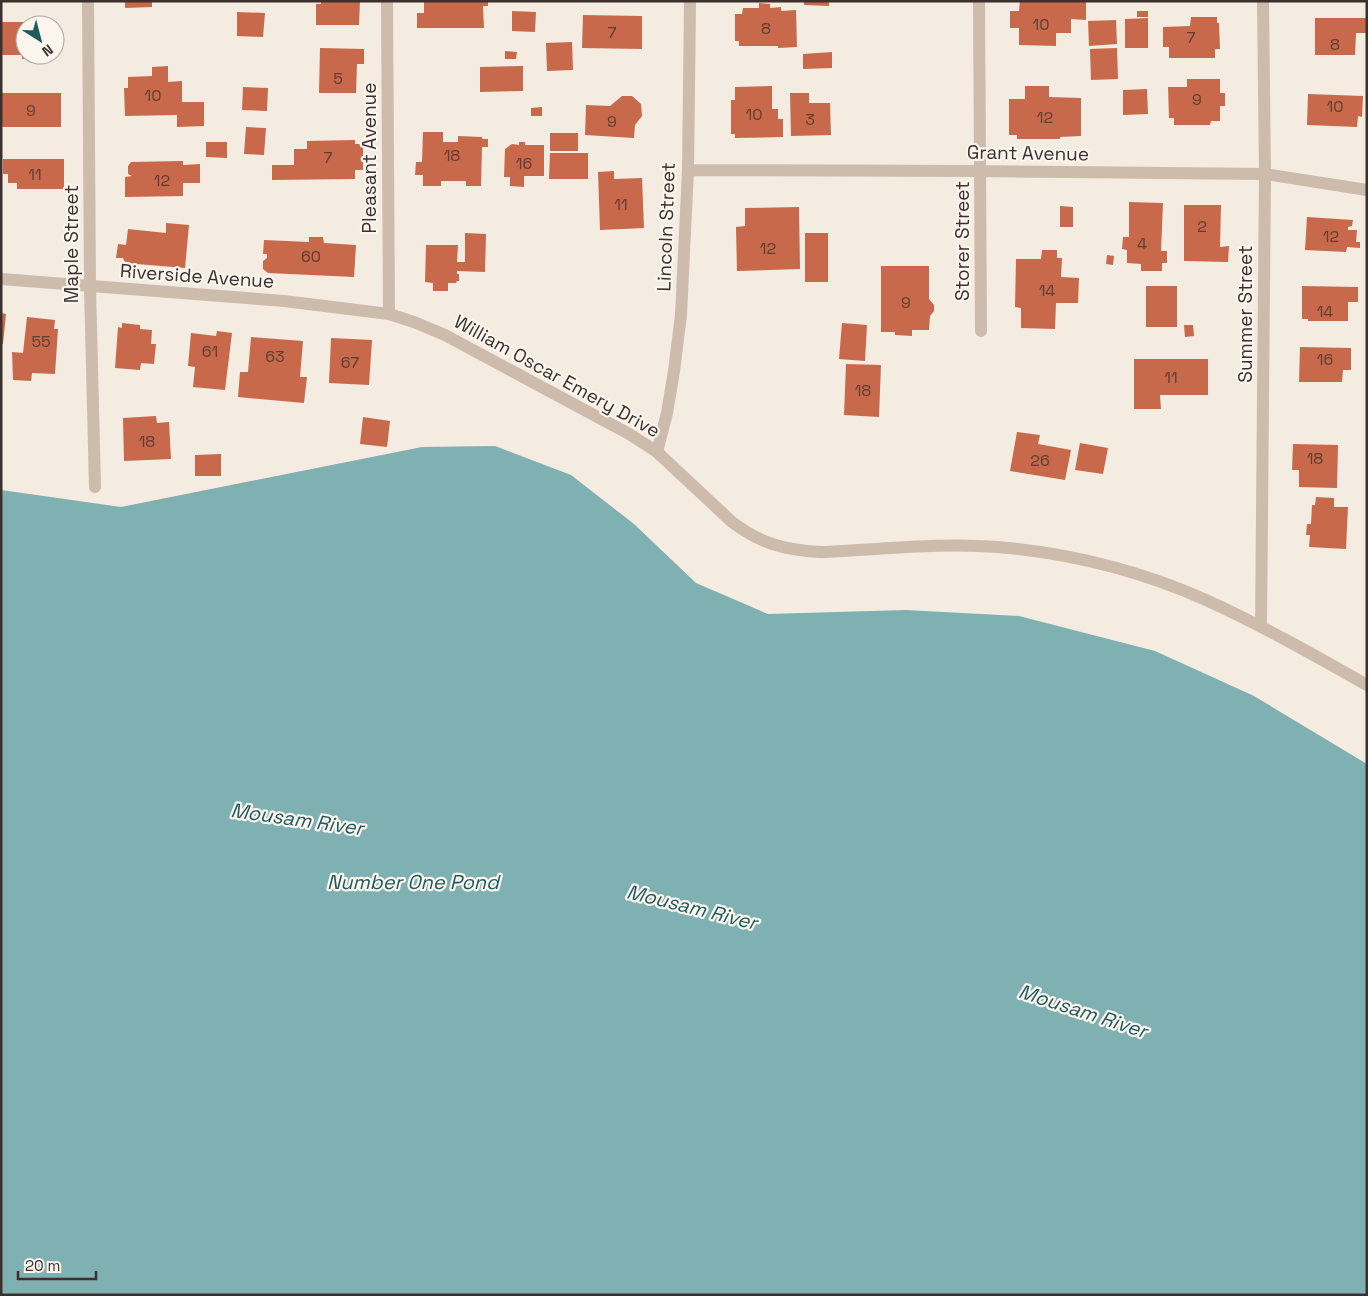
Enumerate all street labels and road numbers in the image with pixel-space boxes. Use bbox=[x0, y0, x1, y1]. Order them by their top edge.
street label: Pleasant Avenue bbox=[357, 83, 382, 233]
street label: Grant Avenue bbox=[967, 139, 1089, 167]
street label: Lincoln Street bbox=[651, 162, 681, 292]
street label: Storer Street bbox=[950, 181, 975, 301]
street label: Maple Street bbox=[59, 185, 84, 303]
street label: Summer Street bbox=[1233, 245, 1258, 383]
street label: Riverside Avenue bbox=[119, 258, 275, 294]
street label: William Oscar Emery Drive bbox=[450, 309, 664, 443]

